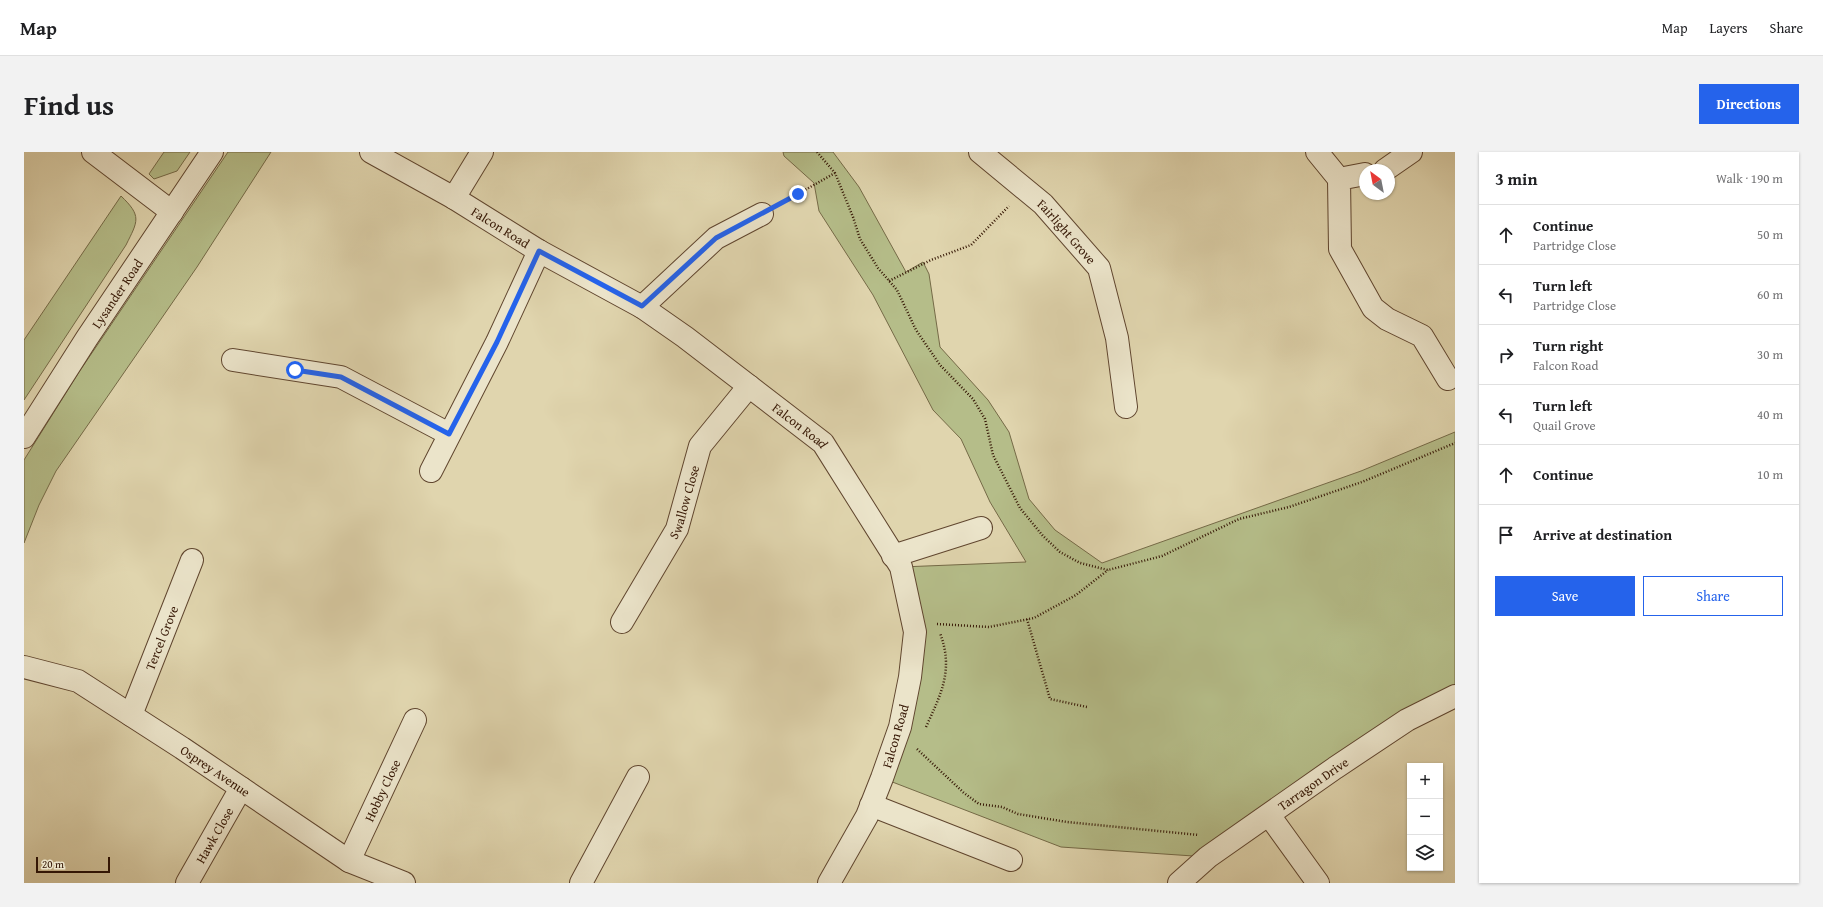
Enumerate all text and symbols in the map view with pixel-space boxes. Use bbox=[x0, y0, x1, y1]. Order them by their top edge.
text: Map bbox=[20, 14, 57, 42]
text: Map bbox=[1662, 18, 1688, 38]
text: Layers bbox=[1710, 18, 1748, 38]
text: Share bbox=[1770, 18, 1803, 38]
text: Find us bbox=[24, 84, 114, 125]
button: Directions bbox=[1699, 84, 1799, 124]
north arrow bbox=[1359, 164, 1395, 200]
text: 3 min bbox=[1495, 166, 1537, 191]
text: Walk · 190 m bbox=[1716, 169, 1783, 188]
route end bbox=[789, 185, 807, 203]
street label: Fairlight Grove bbox=[1033, 194, 1100, 268]
street label: Falcon Road bbox=[468, 202, 533, 253]
text: Continue bbox=[1533, 215, 1594, 236]
icon: ahead bbox=[1495, 224, 1517, 246]
text: 50 m bbox=[1757, 225, 1783, 244]
text: Partridge Close bbox=[1533, 236, 1616, 255]
street label: Lysander Road bbox=[87, 255, 148, 332]
text: Turn left bbox=[1533, 275, 1592, 296]
icon: left bbox=[1495, 284, 1517, 306]
text: 60 m bbox=[1757, 285, 1783, 304]
text: Partridge Close bbox=[1533, 296, 1616, 315]
text: Turn right bbox=[1533, 335, 1604, 356]
icon: right bbox=[1495, 344, 1517, 366]
text: 30 m bbox=[1757, 345, 1783, 364]
text: Falcon Road bbox=[1533, 356, 1598, 375]
route start bbox=[286, 361, 304, 379]
text: Turn left bbox=[1533, 395, 1592, 416]
street label: Falcon Road bbox=[768, 398, 833, 452]
icon: left bbox=[1495, 404, 1517, 426]
text: 40 m bbox=[1757, 405, 1783, 424]
text: Quail Grove bbox=[1533, 416, 1596, 435]
street label: Swallow Close bbox=[664, 463, 704, 543]
icon: ahead bbox=[1495, 464, 1517, 486]
text: Continue bbox=[1533, 464, 1594, 485]
text: 10 m bbox=[1757, 465, 1783, 484]
icon: arrive bbox=[1495, 524, 1517, 546]
text: Arrive at destination bbox=[1533, 524, 1672, 545]
button: Save bbox=[1495, 576, 1635, 616]
button: Share bbox=[1643, 576, 1783, 616]
street label: Tercel Grove bbox=[141, 603, 183, 673]
street label: Falcon Road bbox=[877, 702, 914, 770]
street label: Osprey Avenue bbox=[177, 741, 254, 802]
street label: Tarragon Drive bbox=[1274, 753, 1352, 815]
street label: Hobby Close bbox=[360, 756, 405, 825]
map controls bbox=[1407, 763, 1443, 871]
button: + bbox=[1407, 763, 1443, 799]
button: − bbox=[1407, 799, 1443, 835]
street label: Hawk Close bbox=[191, 804, 238, 867]
button: layers bbox=[1407, 835, 1443, 871]
scale bar bbox=[36, 855, 110, 874]
text: 20 m bbox=[42, 856, 64, 872]

